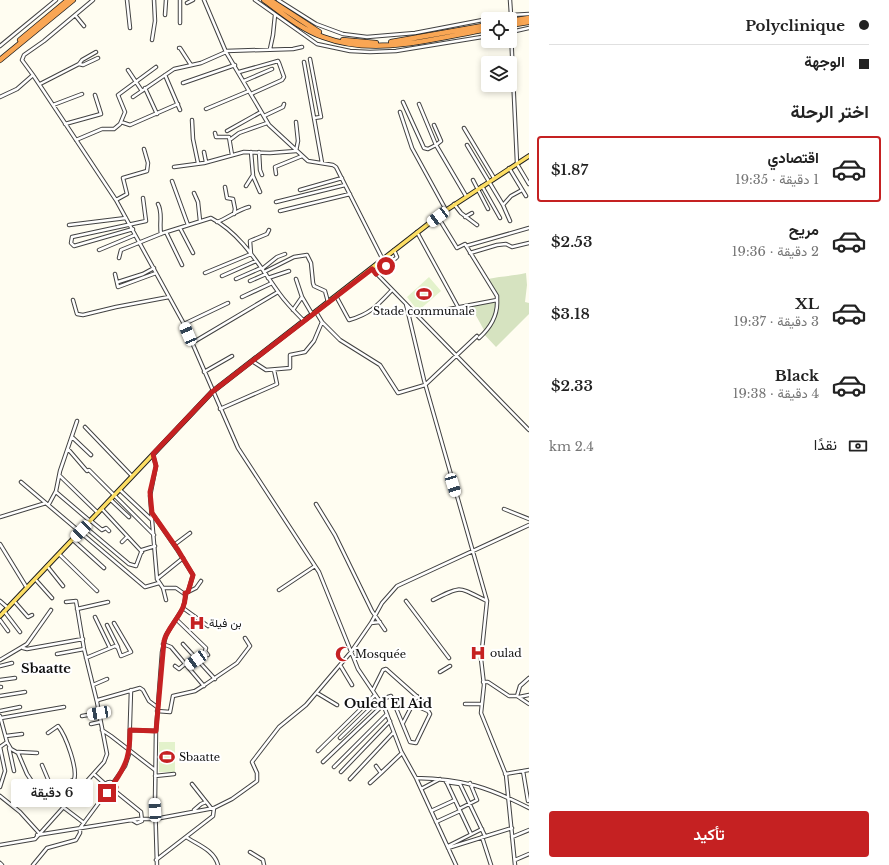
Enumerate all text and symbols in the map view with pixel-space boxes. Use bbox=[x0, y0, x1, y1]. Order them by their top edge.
map controls bbox=[481, 12, 517, 92]
button: locate bbox=[481, 12, 517, 48]
text: Polyclinique bbox=[745, 16, 845, 35]
text: الوجهة bbox=[804, 52, 845, 71]
button: layers bbox=[481, 56, 517, 92]
text: اختر الرحلة bbox=[790, 101, 869, 123]
text: اقتصادي bbox=[767, 148, 819, 167]
icon: car bbox=[831, 151, 867, 187]
text: $1.87 bbox=[551, 160, 588, 179]
text: 1 دقيقة · 19:35 bbox=[735, 171, 819, 188]
car bbox=[425, 205, 451, 229]
text: مريح bbox=[789, 220, 819, 239]
icon: car bbox=[831, 223, 867, 259]
text: $2.53 bbox=[551, 232, 592, 251]
text: 2 دقيقة · 19:36 bbox=[732, 243, 819, 260]
route start bbox=[377, 257, 395, 275]
sports icon: Stade communale bbox=[415, 285, 433, 303]
text: XL bbox=[795, 294, 819, 313]
icon: car bbox=[831, 295, 867, 331]
place label: Stade communale bbox=[373, 304, 475, 318]
text: $3.18 bbox=[551, 304, 590, 323]
text: 3 دقيقة · 19:37 bbox=[734, 313, 819, 330]
car bbox=[178, 321, 198, 347]
text: Black bbox=[775, 366, 819, 385]
icon: car bbox=[831, 367, 867, 403]
text: $2.33 bbox=[551, 376, 593, 395]
text: 4 دقيقة · 19:38 bbox=[733, 385, 819, 402]
text: نقدًا bbox=[814, 435, 837, 454]
icon: cash bbox=[847, 435, 869, 457]
text: 2.4 km bbox=[549, 438, 594, 455]
car bbox=[444, 472, 462, 498]
car bbox=[68, 518, 94, 544]
hospital icon: بن فيلة bbox=[188, 614, 206, 632]
place label: بن فيلة bbox=[209, 616, 242, 630]
hospital icon: oulad bbox=[469, 644, 487, 662]
mosque icon: Mosquée bbox=[334, 645, 352, 663]
place label: oulad bbox=[490, 646, 522, 660]
place label: Mosquée bbox=[355, 647, 406, 661]
car bbox=[183, 648, 209, 672]
district label: Sbaatte bbox=[21, 660, 71, 677]
district label: Ouled El Aid bbox=[344, 695, 432, 712]
car bbox=[86, 705, 112, 721]
sports icon: Sbaatte bbox=[158, 748, 176, 766]
place label: Sbaatte bbox=[179, 750, 220, 764]
callout: 6 دقيقة bbox=[11, 779, 93, 807]
text: 6 دقيقة bbox=[31, 784, 73, 801]
route end bbox=[98, 784, 116, 802]
car bbox=[148, 798, 162, 822]
button: تأكيد bbox=[549, 811, 869, 857]

